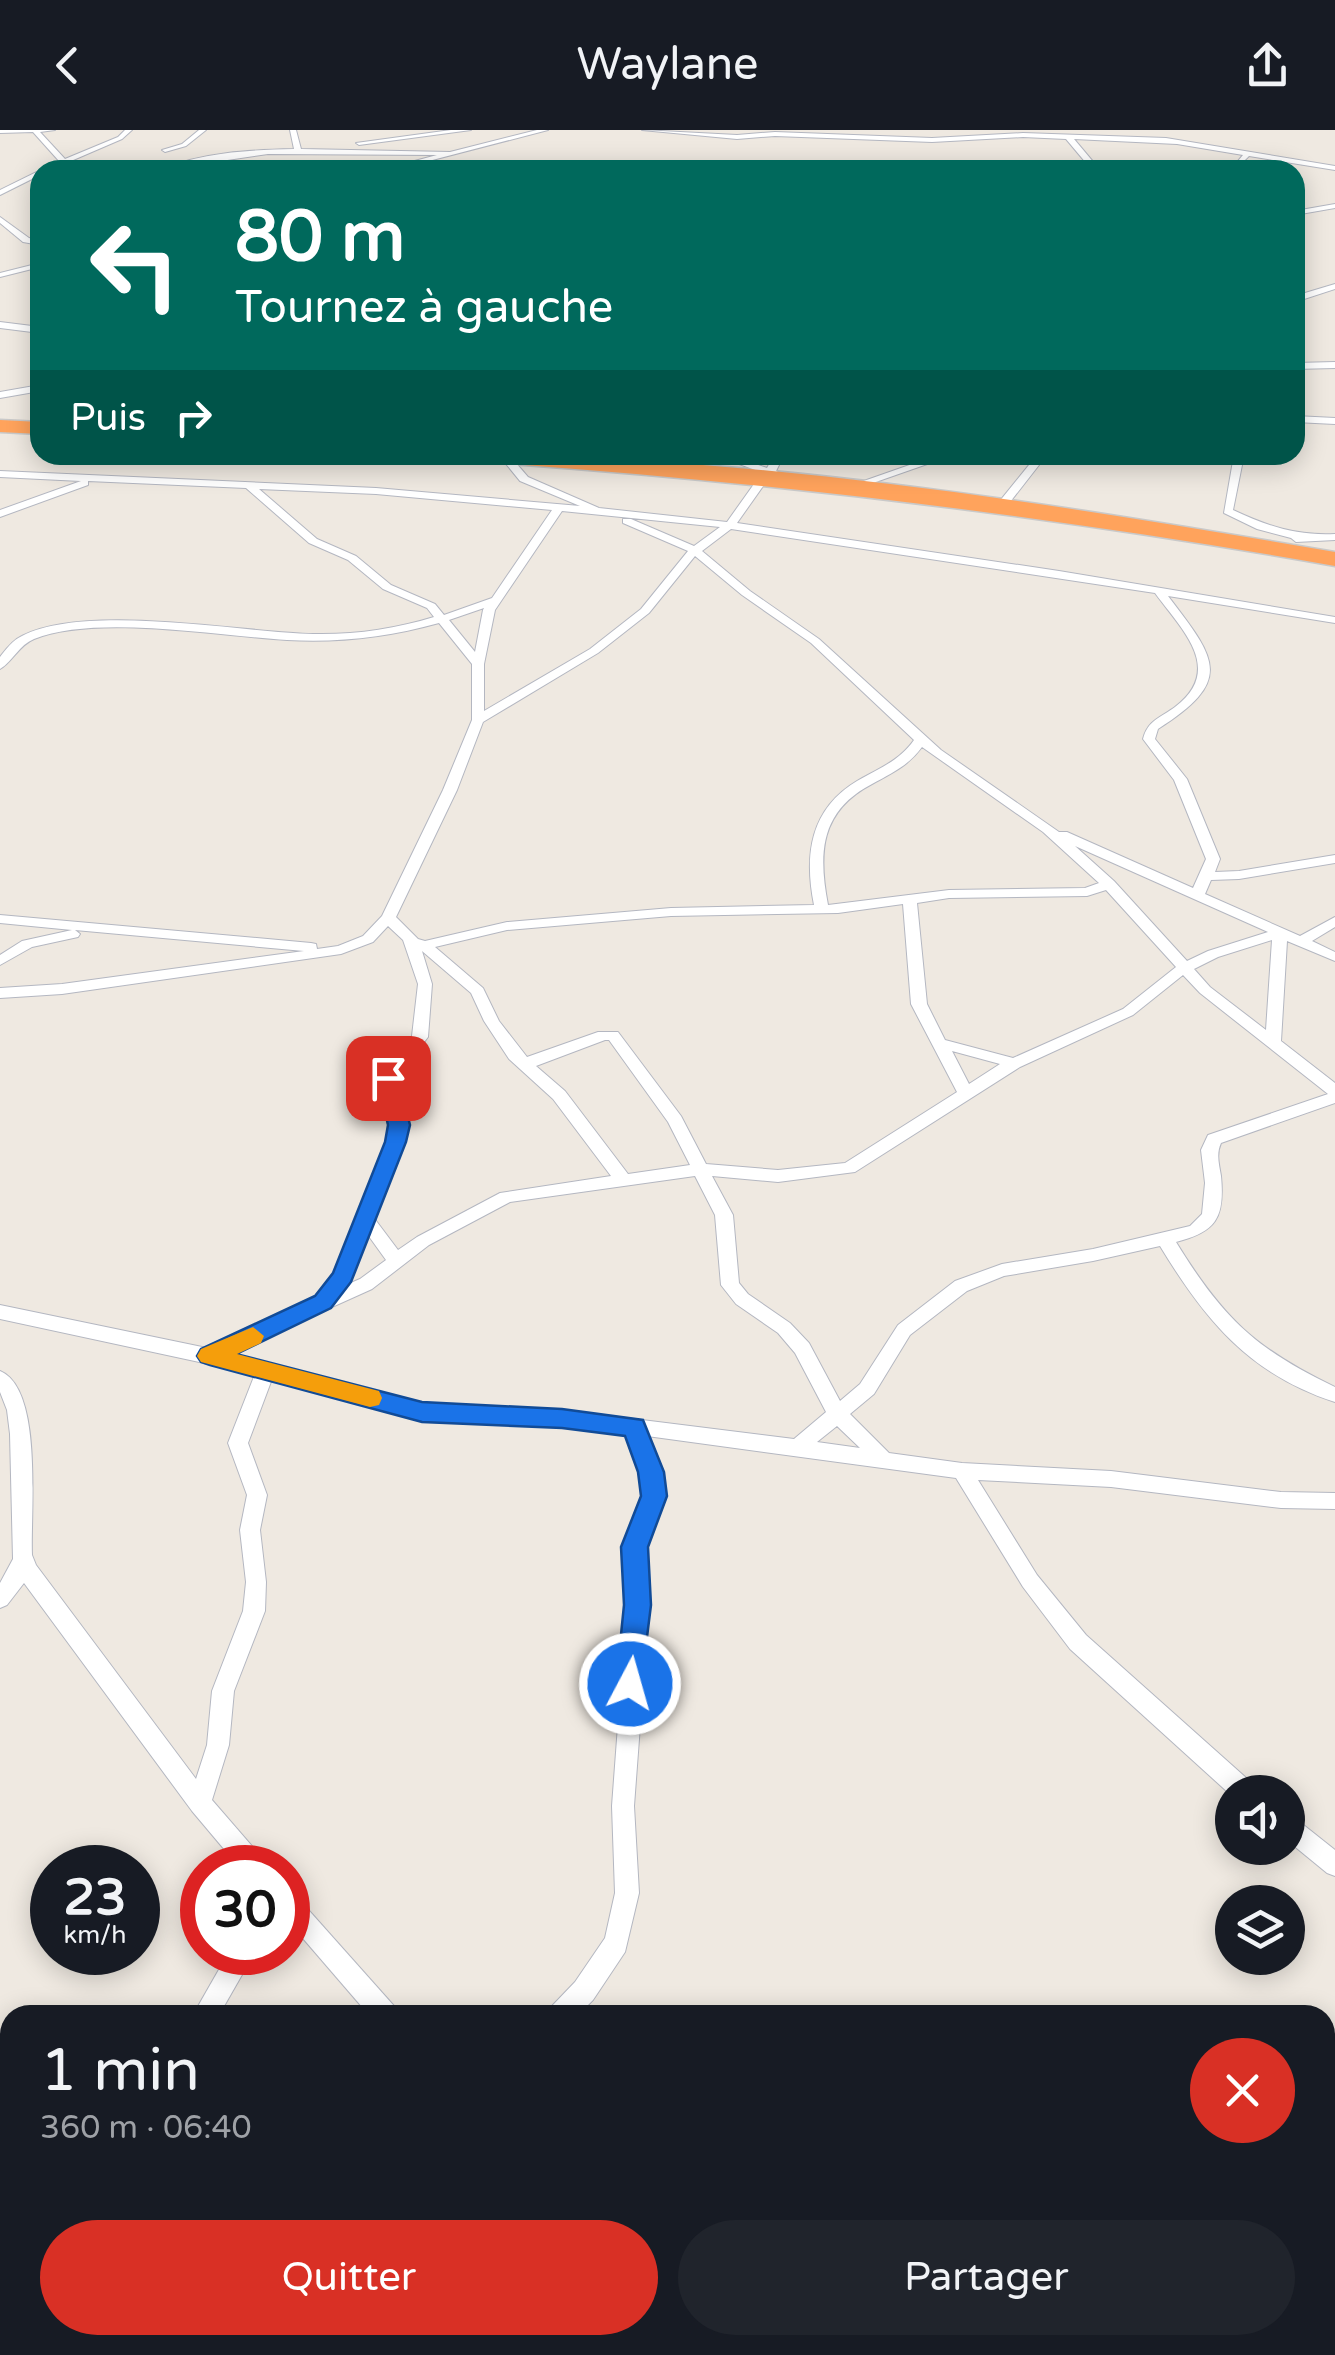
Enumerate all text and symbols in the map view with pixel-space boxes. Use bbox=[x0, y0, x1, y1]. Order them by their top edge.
icon: back bbox=[40, 38, 95, 93]
text: Waylane bbox=[576, 38, 759, 92]
icon: share bbox=[1240, 38, 1295, 93]
text: 80 m bbox=[235, 196, 405, 280]
icon: left bbox=[70, 200, 200, 330]
text: Tournez à gauche bbox=[235, 281, 613, 335]
icon: right bbox=[166, 390, 221, 445]
text: Puis bbox=[70, 395, 146, 441]
pin bbox=[346, 1036, 431, 1121]
icon: arrive bbox=[361, 1051, 416, 1106]
position arrow bbox=[578, 1632, 682, 1736]
map controls bbox=[1215, 1775, 1305, 1975]
button: sound bbox=[1215, 1775, 1305, 1865]
speed limit sign: 30 bbox=[180, 1845, 310, 1975]
text: 23 bbox=[64, 1868, 126, 1928]
button: layers bbox=[1215, 1885, 1305, 1975]
text: km/h bbox=[64, 1920, 126, 1950]
text: 1 min bbox=[40, 2035, 200, 2107]
button: close bbox=[1190, 2038, 1295, 2143]
text: 360 m · 06:40 bbox=[40, 2109, 252, 2147]
button: Quitter bbox=[40, 2220, 658, 2335]
button: Partager bbox=[678, 2220, 1295, 2335]

